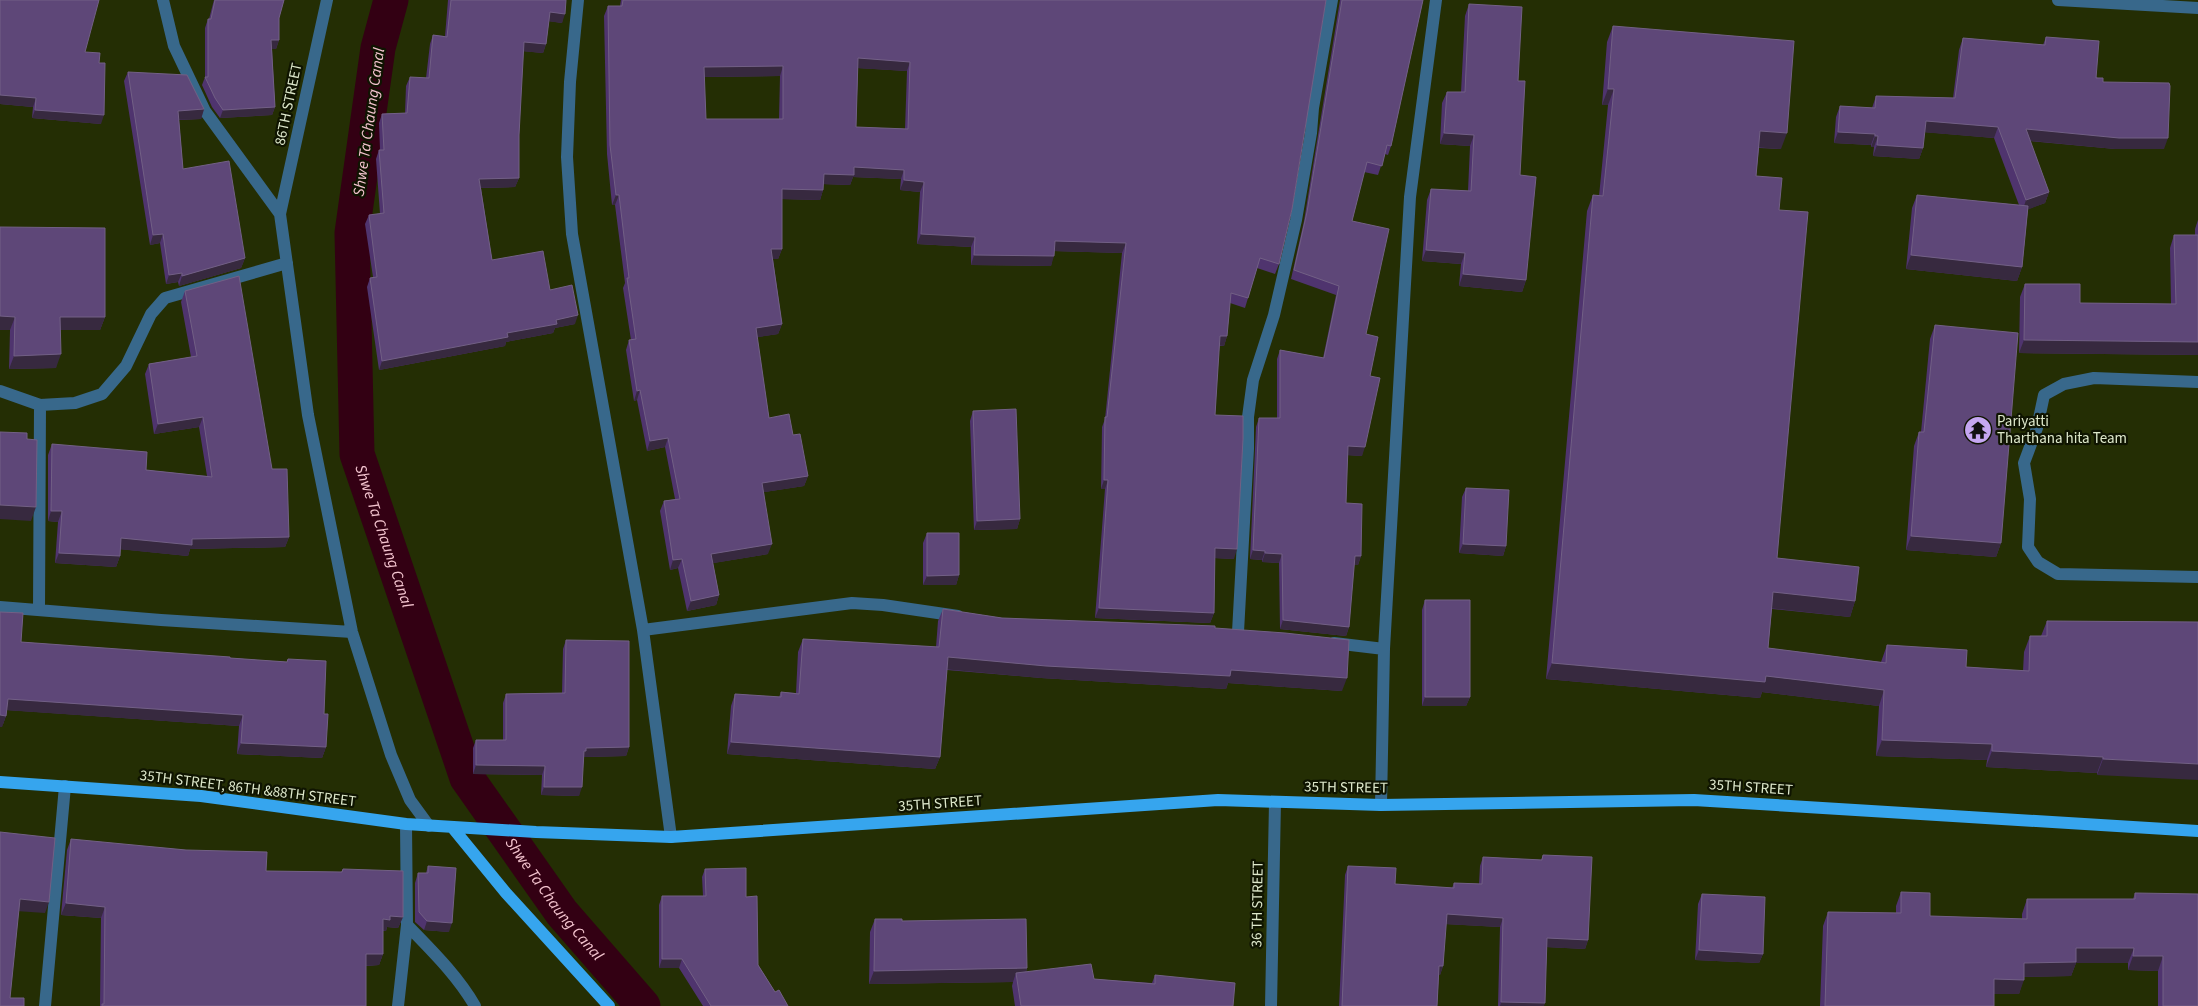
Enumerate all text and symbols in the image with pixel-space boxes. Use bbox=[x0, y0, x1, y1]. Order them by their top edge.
water label: Shwe Ta Chaung Canal bbox=[348, 46, 390, 198]
street label: 86TH STREET bbox=[269, 61, 307, 147]
place label: Pariyatti Tharthana hita Team bbox=[1997, 411, 2127, 449]
temple icon: Pariyatti Tharthana hita Team bbox=[1963, 415, 1993, 445]
water label: Shwe Ta Chaung Canal bbox=[349, 462, 418, 611]
street label: 35TH STREET, 86TH &88TH STREET bbox=[139, 765, 357, 812]
street label: 35TH STREET bbox=[1708, 774, 1794, 801]
street label: 35TH STREET bbox=[1304, 776, 1388, 799]
street label: 35TH STREET bbox=[897, 790, 983, 817]
water label: Shwe Ta Chaung Canal bbox=[500, 833, 608, 966]
street label: 36 TH STREET bbox=[1246, 860, 1269, 948]

